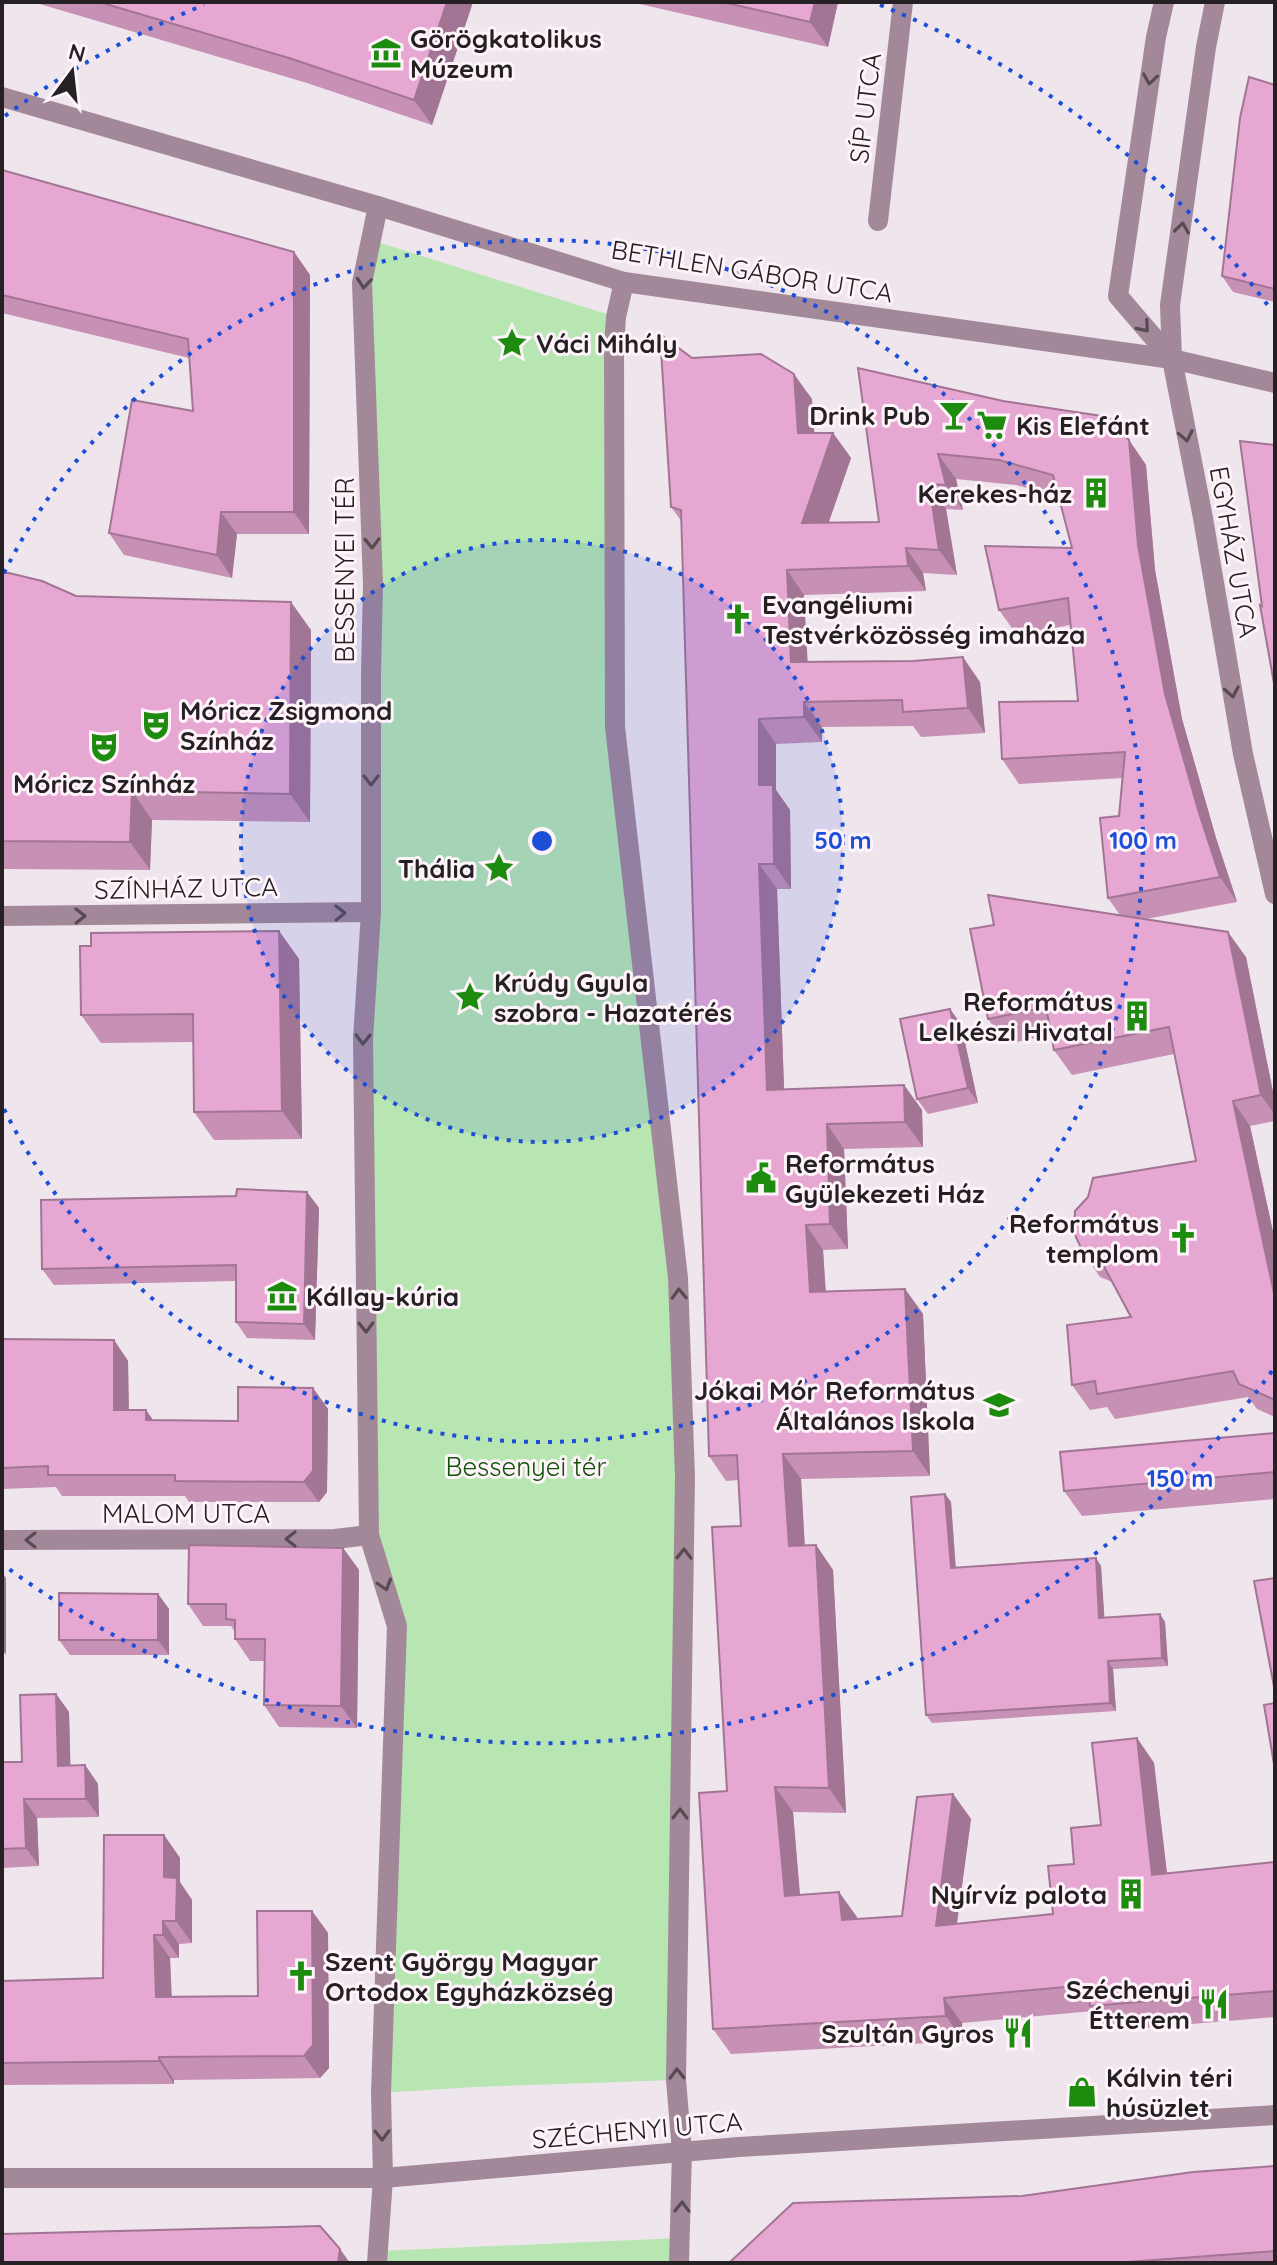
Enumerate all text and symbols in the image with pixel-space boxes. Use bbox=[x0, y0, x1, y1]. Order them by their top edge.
place label: Görögkatolikus Múzeum bbox=[410, 22, 602, 85]
north arrow bbox=[32, 32, 112, 112]
museum icon: Görögkatolikus Múzeum bbox=[369, 36, 403, 70]
text: N bbox=[66, 37, 89, 68]
street label: SÍP UTCA bbox=[842, 51, 888, 165]
one-way arrow bbox=[1142, 72, 1159, 85]
one-way arrow bbox=[1173, 221, 1190, 234]
street label: BETHLEN GÁBOR UTCA bbox=[609, 232, 895, 310]
one-way arrow bbox=[356, 277, 373, 290]
one-way arrow bbox=[1134, 318, 1149, 332]
place icon: Váci Mihály bbox=[495, 326, 529, 360]
place label: Váci Mihály bbox=[536, 327, 677, 360]
bar icon: Drink Pub bbox=[937, 398, 971, 432]
place label: Drink Pub bbox=[809, 399, 930, 432]
supermarket icon: Kis Elefánt bbox=[975, 408, 1009, 442]
place label: Kis Elefánt bbox=[1016, 409, 1150, 442]
one-way arrow bbox=[1177, 429, 1194, 442]
street label: EGYHÁZ UTCA bbox=[1203, 464, 1265, 641]
building icon: Kerekes-ház bbox=[1079, 476, 1113, 510]
street label: BESSENYEI TÉR bbox=[328, 477, 361, 663]
place label: Kerekes-ház bbox=[918, 477, 1072, 510]
one-way arrow bbox=[363, 537, 381, 550]
place label: Evangéliumi Testvérközösség imaháza bbox=[762, 588, 1085, 651]
church icon: Evangéliumi Testvérközösség imaháza bbox=[721, 602, 755, 636]
one-way arrow bbox=[1223, 685, 1240, 699]
place label: Móricz Zsigmond Színház bbox=[180, 694, 392, 757]
theatre icon: Móricz Zsigmond Színház bbox=[139, 708, 173, 742]
theatre icon: Móricz Színház bbox=[87, 730, 121, 764]
place label: Móricz Színház bbox=[13, 767, 196, 800]
one-way arrow bbox=[362, 774, 380, 787]
text: 50 m bbox=[814, 825, 872, 855]
text: 100 m bbox=[1109, 825, 1177, 855]
centre of rings bbox=[528, 827, 556, 855]
place icon: Thália bbox=[482, 851, 516, 885]
place label: Thália bbox=[398, 852, 475, 885]
street label: SZÍNHÁZ UTCA bbox=[94, 870, 278, 906]
one-way arrow bbox=[334, 904, 347, 922]
one-way arrow bbox=[74, 907, 87, 924]
place label: Krúdy Gyula szobra - Hazatérés bbox=[494, 966, 732, 1029]
place icon: Krúdy Gyula szobra - Hazatérés bbox=[453, 980, 487, 1014]
place label: Református Lelkészi Hivatal bbox=[918, 985, 1113, 1048]
building icon: Református Lelkészi Hivatal bbox=[1120, 999, 1154, 1033]
one-way arrow bbox=[355, 1033, 372, 1046]
place label: Református Gyülekezeti Ház bbox=[785, 1147, 985, 1210]
public building icon: Református Gyülekezeti Ház bbox=[744, 1161, 778, 1195]
place label: Református templom bbox=[1009, 1207, 1159, 1270]
church icon: Református templom bbox=[1166, 1221, 1200, 1255]
museum icon: Kállay-kúria bbox=[265, 1279, 299, 1313]
place label: Kállay-kúria bbox=[306, 1280, 459, 1313]
one-way arrow bbox=[670, 1287, 688, 1300]
one-way arrow bbox=[358, 1321, 375, 1334]
place label: Jókai Mór Református Általános Iskola bbox=[694, 1374, 975, 1437]
school or university icon: Jókai Mór Református Általános Iskola bbox=[982, 1388, 1016, 1422]
park label: Bessenyei tér bbox=[446, 1450, 606, 1483]
text: 150 m bbox=[1147, 1463, 1213, 1493]
street label: MALOM UTCA bbox=[102, 1497, 270, 1530]
one-way arrow bbox=[284, 1530, 297, 1548]
one-way arrow bbox=[24, 1531, 37, 1549]
one-way arrow bbox=[675, 1547, 693, 1560]
one-way arrow bbox=[375, 1577, 391, 1591]
one-way arrow bbox=[671, 1807, 689, 1820]
building icon: Nyírvíz palota bbox=[1114, 1877, 1148, 1911]
place label: Nyírvíz palota bbox=[931, 1878, 1107, 1911]
place label: Szent György Magyar Ortodox Egyházközség bbox=[325, 1945, 614, 2008]
church icon: Szent György Magyar Ortodox Egyházközség bbox=[284, 1959, 318, 1993]
place label: Széchenyi Étterem bbox=[1066, 1973, 1190, 2036]
restaurant icon: Széchenyi Étterem bbox=[1197, 1987, 1231, 2021]
restaurant icon: Szultán Gyros bbox=[1001, 2016, 1035, 2050]
place label: Szultán Gyros bbox=[821, 2017, 994, 2050]
place label: Kálvin téri húsüzlet bbox=[1106, 2061, 1233, 2124]
one-way arrow bbox=[668, 2067, 685, 2080]
shop icon: Kálvin téri húsüzlet bbox=[1065, 2075, 1099, 2109]
street label: SZÉCHENYI UTCA bbox=[530, 2104, 744, 2156]
one-way arrow bbox=[373, 2129, 390, 2142]
one-way arrow bbox=[673, 2200, 690, 2213]

